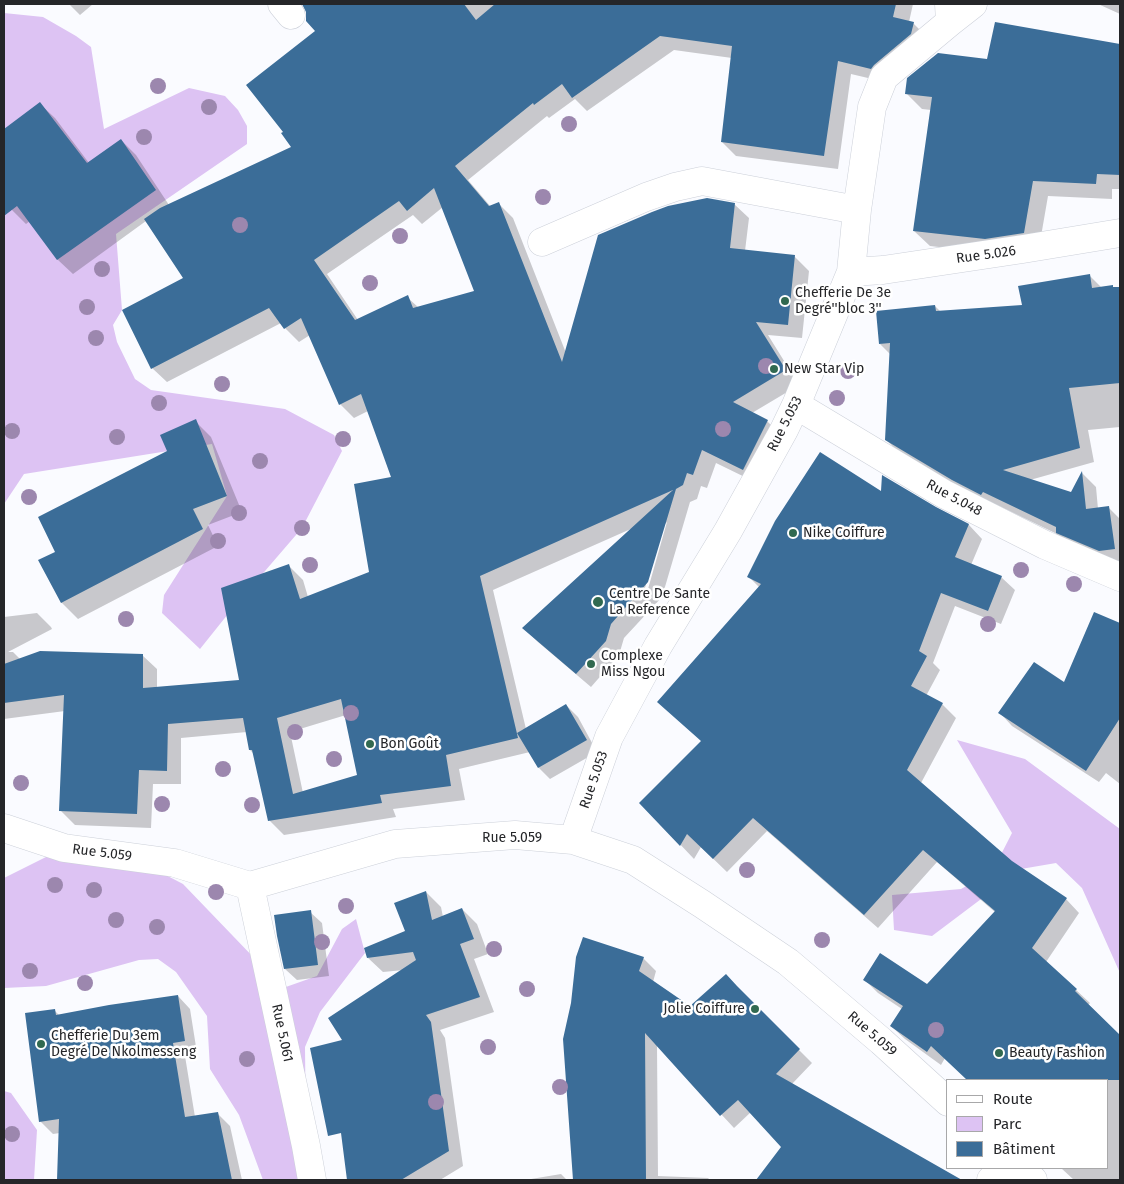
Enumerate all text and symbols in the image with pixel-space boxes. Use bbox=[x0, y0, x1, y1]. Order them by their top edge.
street label: Rue 5.026 bbox=[955, 242, 1017, 268]
place label: Chefferie De 3e Degré''bloc 3'' bbox=[795, 285, 891, 318]
marker: Chefferie De 3e Degré''bloc 3'' bbox=[779, 295, 791, 307]
place label: New Star Vip bbox=[784, 361, 864, 377]
marker: New Star Vip bbox=[768, 363, 780, 375]
street label: Rue 5.053 bbox=[764, 394, 806, 454]
street label: Rue 5.048 bbox=[923, 476, 985, 520]
place label: Nike Coiffure bbox=[803, 525, 885, 541]
marker: Nike Coiffure bbox=[787, 527, 799, 539]
place label: Centre De Sante La Reference bbox=[609, 586, 710, 618]
marker: Centre De Sante La Reference bbox=[591, 595, 605, 609]
place label: Complexe Miss Ngou bbox=[601, 648, 665, 680]
marker: Complexe Miss Ngou bbox=[585, 658, 597, 670]
place label: Bon Goût bbox=[380, 736, 439, 752]
marker: Bon Goût bbox=[364, 738, 376, 750]
street label: Rue 5.053 bbox=[576, 749, 612, 811]
street label: Rue 5.059 bbox=[482, 830, 542, 846]
street label: Rue 5.059 bbox=[71, 841, 133, 865]
place label: Jolie Coiffure bbox=[663, 1001, 745, 1017]
street label: Rue 5.061 bbox=[268, 1002, 296, 1064]
marker: Jolie Coiffure bbox=[749, 1003, 761, 1015]
street label: Rue 5.059 bbox=[844, 1008, 900, 1060]
place label: Chefferie Du 3em Degré De Nkolmesseng bbox=[51, 1028, 196, 1060]
marker: Chefferie Du 3em Degré De Nkolmesseng bbox=[35, 1038, 47, 1050]
place label: Beauty Fashion bbox=[1009, 1045, 1105, 1061]
marker: Beauty Fashion bbox=[993, 1047, 1005, 1059]
legend bbox=[946, 1079, 1109, 1169]
text: Route bbox=[993, 1090, 1033, 1108]
text: Parc bbox=[993, 1115, 1022, 1133]
text: Bâtiment bbox=[993, 1140, 1055, 1158]

